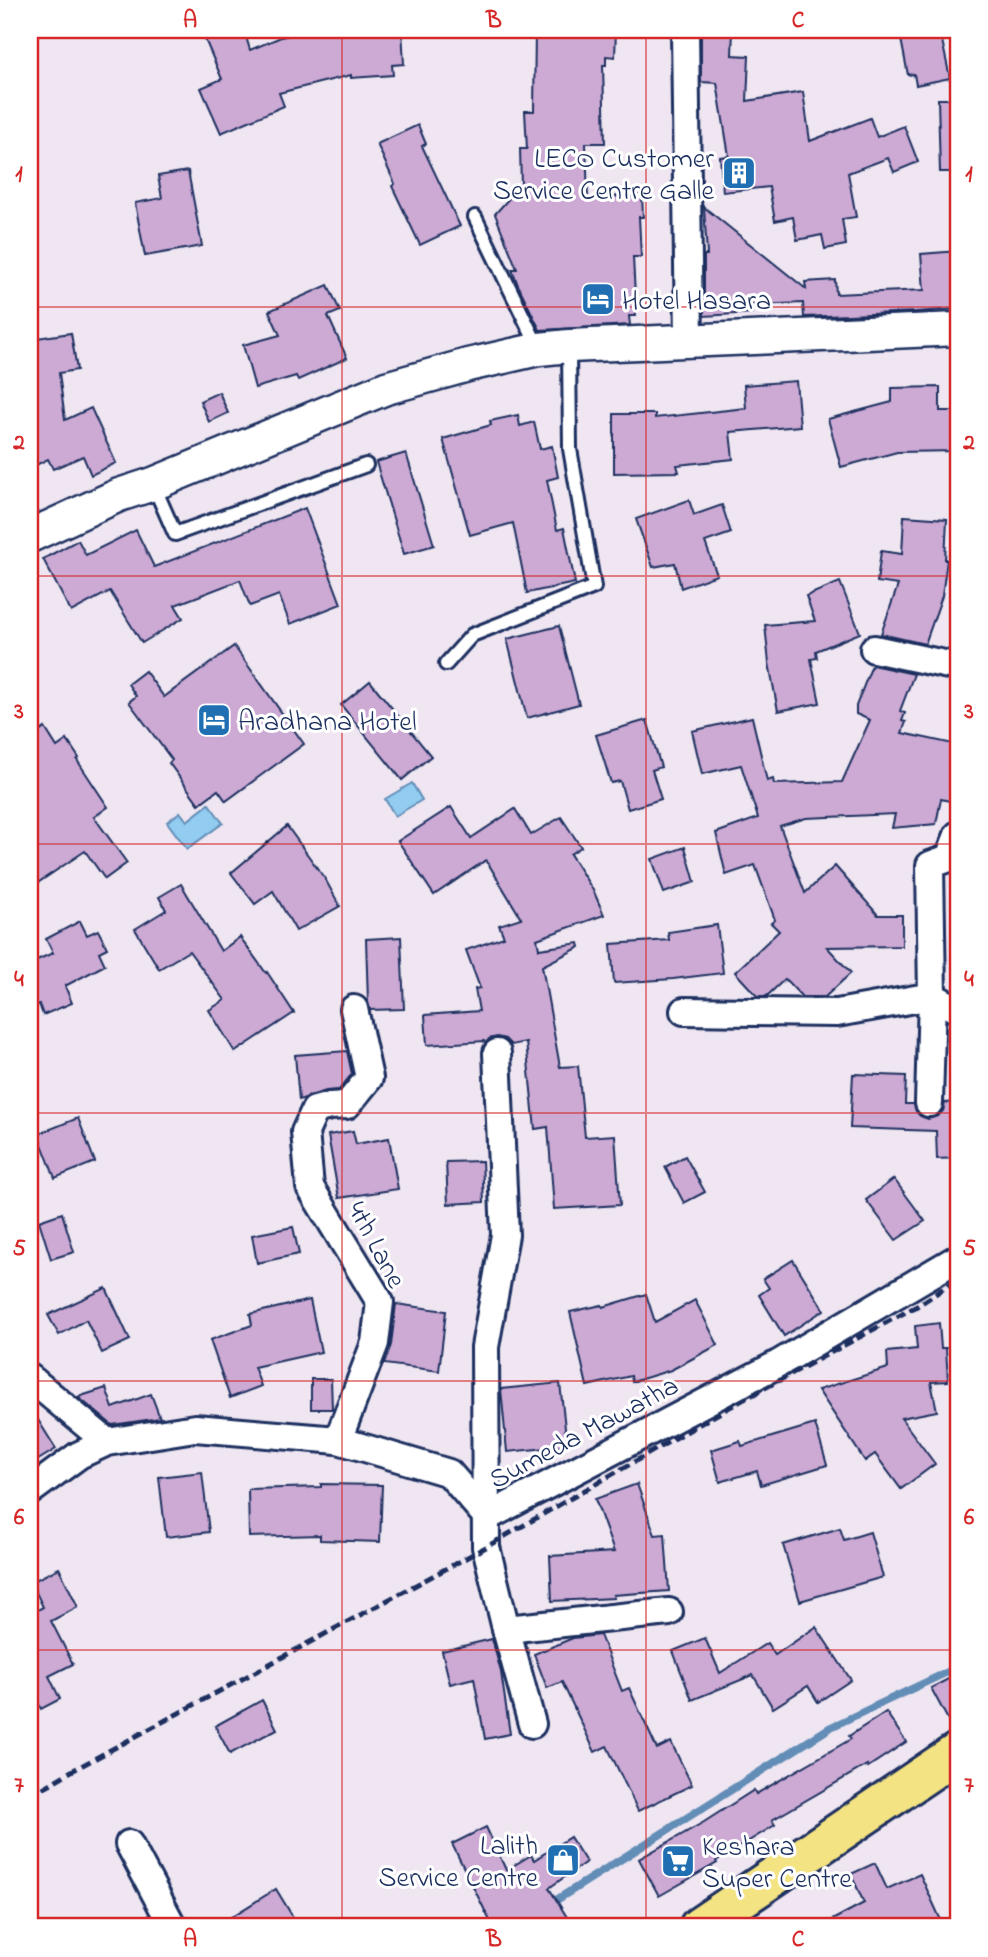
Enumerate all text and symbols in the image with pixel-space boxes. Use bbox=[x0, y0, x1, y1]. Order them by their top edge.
text: A bbox=[183, 5, 197, 38]
text: B bbox=[485, 5, 502, 38]
text: C bbox=[792, 5, 805, 38]
place label: LECO Customer Service Centre Galle bbox=[493, 140, 714, 213]
building icon: LECO Customer Service Centre Galle bbox=[720, 154, 758, 192]
text: 1 bbox=[15, 159, 23, 192]
text: 1 bbox=[965, 159, 973, 192]
hotel icon: Hotel Hasara bbox=[579, 280, 617, 318]
place label: Hotel Hasara bbox=[622, 282, 771, 323]
text: 2 bbox=[12, 427, 25, 460]
text: 2 bbox=[962, 427, 975, 460]
text: 3 bbox=[13, 696, 24, 729]
text: 3 bbox=[963, 696, 974, 729]
hotel icon: Aradhana Hotel bbox=[195, 701, 233, 739]
place label: Aradhana Hotel bbox=[238, 703, 417, 744]
text: 4 bbox=[14, 964, 24, 997]
text: 4 bbox=[964, 964, 974, 997]
street label: 4th Lane bbox=[335, 1195, 415, 1297]
text: 5 bbox=[12, 1233, 26, 1266]
text: 5 bbox=[962, 1233, 976, 1266]
street label: Sumeda Mawatha bbox=[483, 1367, 687, 1501]
text: 6 bbox=[14, 1502, 25, 1535]
text: 6 bbox=[964, 1502, 975, 1535]
text: 7 bbox=[14, 1770, 24, 1803]
text: 7 bbox=[964, 1770, 974, 1803]
place label: Lalith Service Centre bbox=[379, 1827, 538, 1900]
place label: Keshara Super Centre bbox=[702, 1828, 852, 1901]
shop icon: Lalith Service Centre bbox=[544, 1841, 582, 1879]
supermarket icon: Keshara Super Centre bbox=[659, 1842, 697, 1880]
text: A bbox=[183, 1924, 197, 1957]
text: B bbox=[485, 1924, 502, 1957]
text: C bbox=[792, 1924, 805, 1957]

